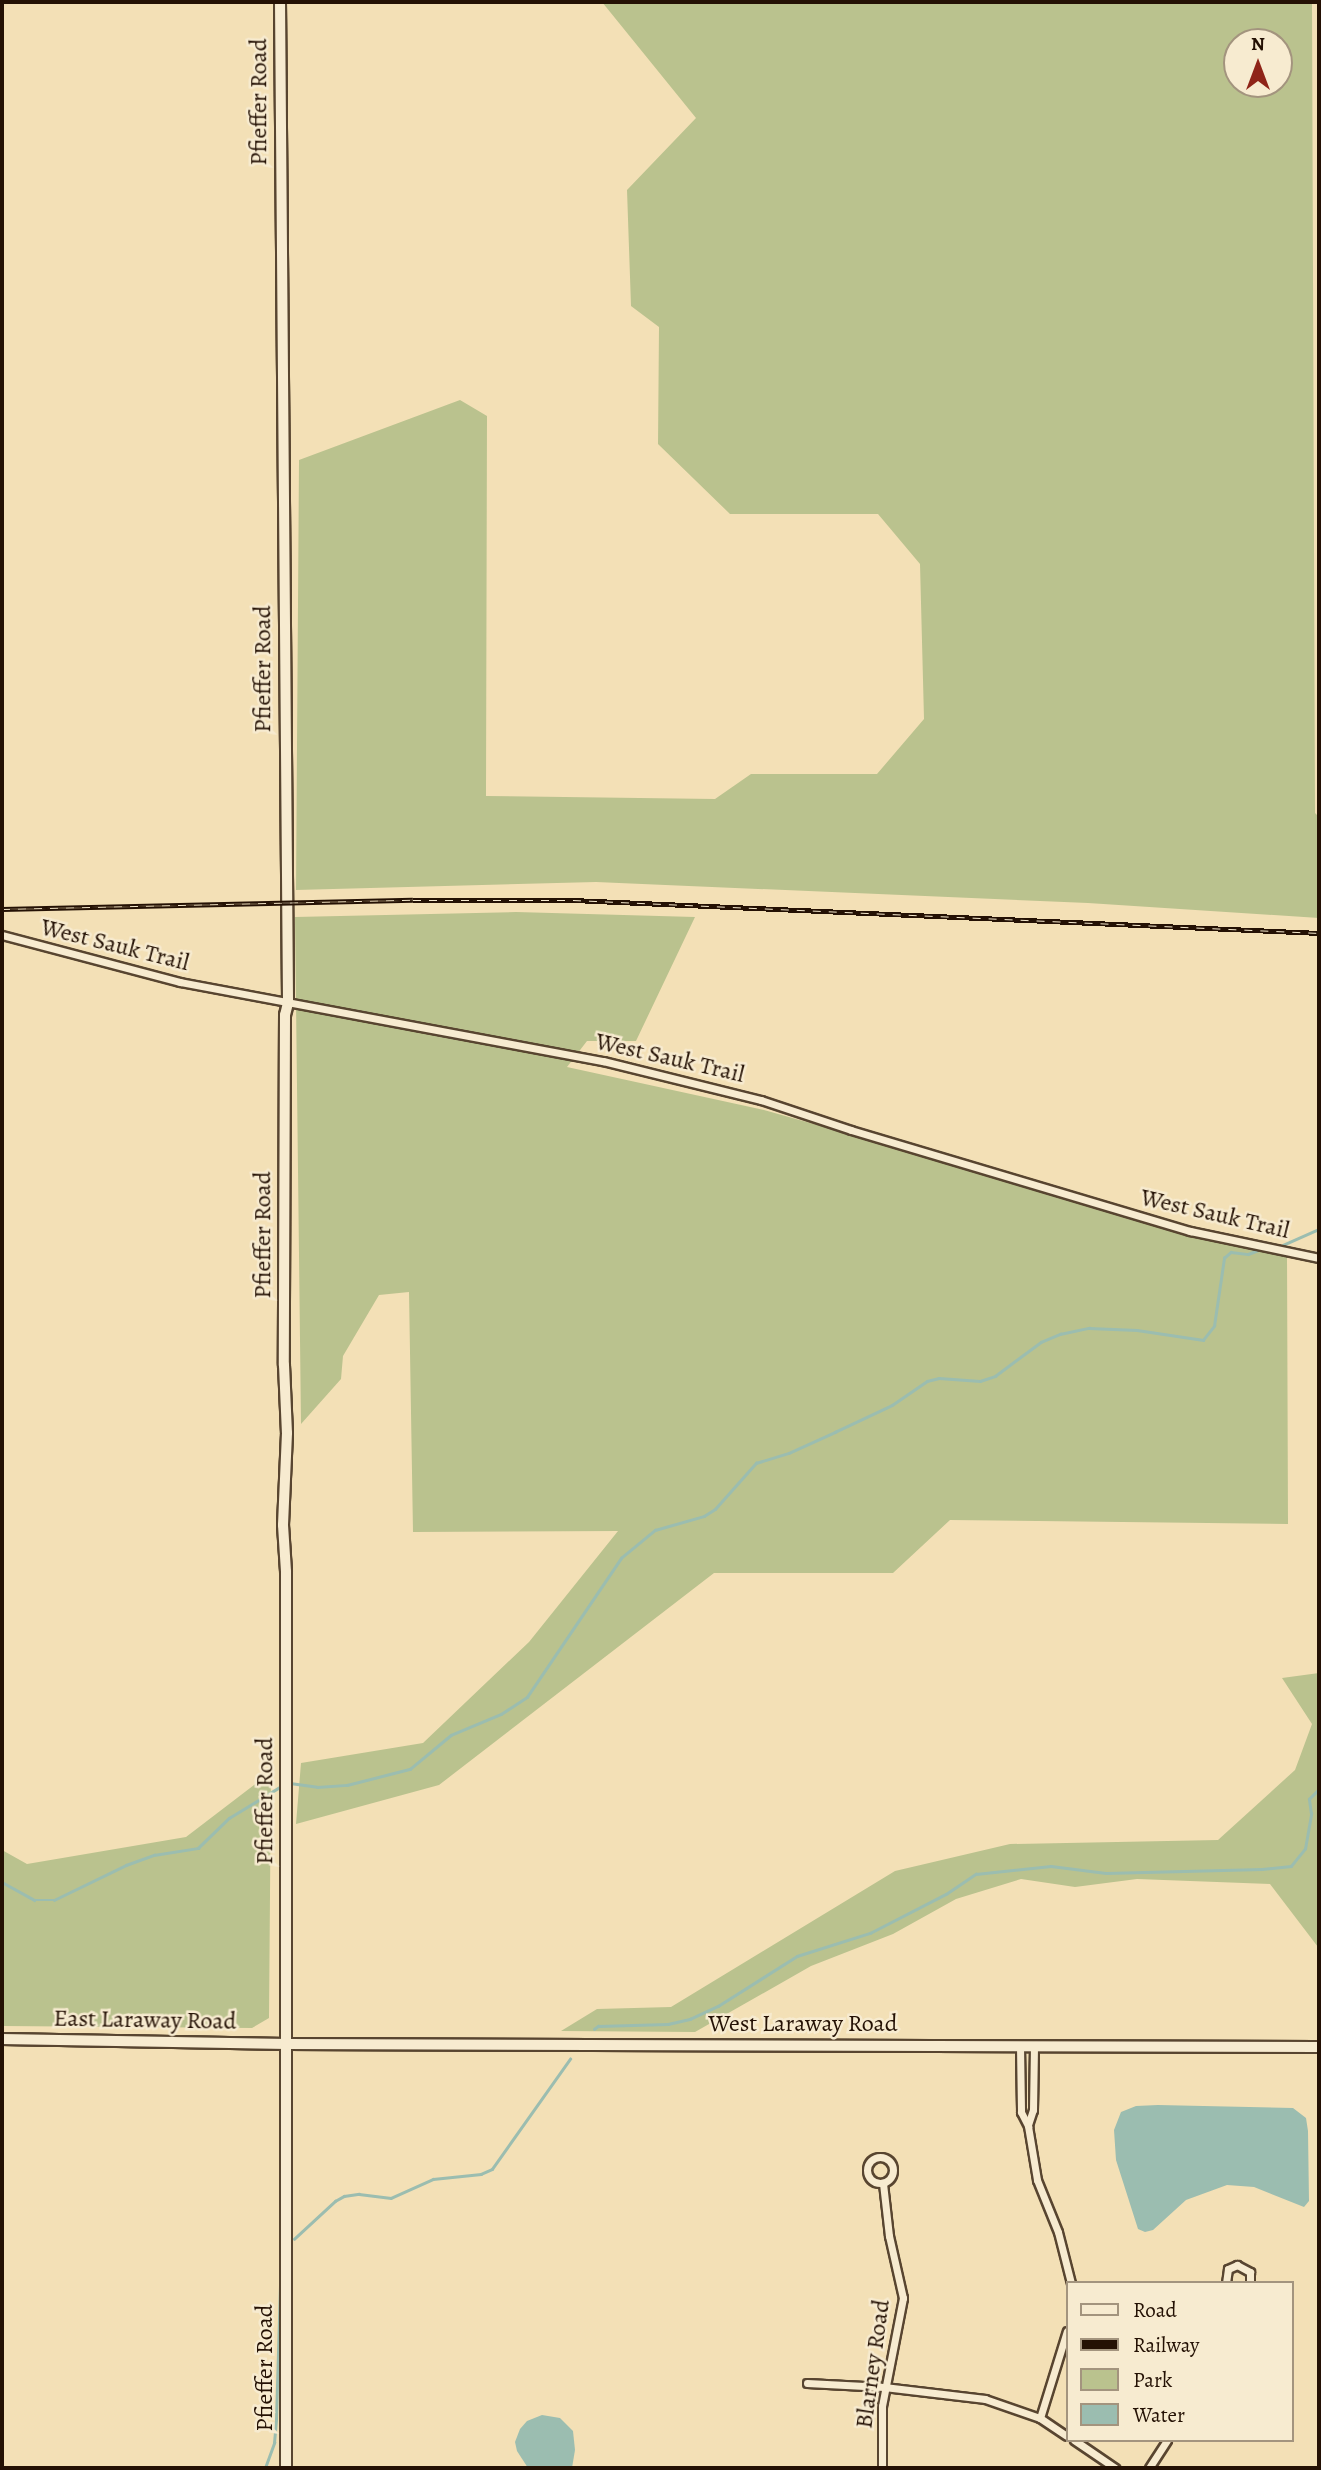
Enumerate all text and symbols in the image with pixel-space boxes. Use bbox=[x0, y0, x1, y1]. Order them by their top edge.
north arrow bbox=[1223, 28, 1293, 98]
text: N bbox=[1251, 31, 1265, 57]
street label: Pfieffer Road bbox=[245, 38, 273, 166]
street label: Pfieffer Road bbox=[249, 605, 277, 733]
street label: West Sauk Trail bbox=[38, 913, 192, 977]
street label: West Sauk Trail bbox=[593, 1027, 747, 1089]
street label: Pfieffer Road bbox=[249, 1171, 277, 1299]
street label: West Sauk Trail bbox=[1138, 1183, 1292, 1245]
street label: Pfieffer Road bbox=[251, 1737, 279, 1865]
street label: East Laraway Road bbox=[53, 2004, 237, 2036]
street label: West Laraway Road bbox=[708, 2010, 898, 2038]
legend bbox=[1066, 2281, 1293, 2442]
text: Road bbox=[1133, 2296, 1177, 2324]
street label: Blarney Road bbox=[850, 2298, 896, 2430]
street label: Pfieffer Road bbox=[251, 2304, 279, 2432]
text: Railway bbox=[1133, 2331, 1199, 2359]
text: Park bbox=[1133, 2366, 1172, 2394]
text: Water bbox=[1133, 2401, 1185, 2429]

